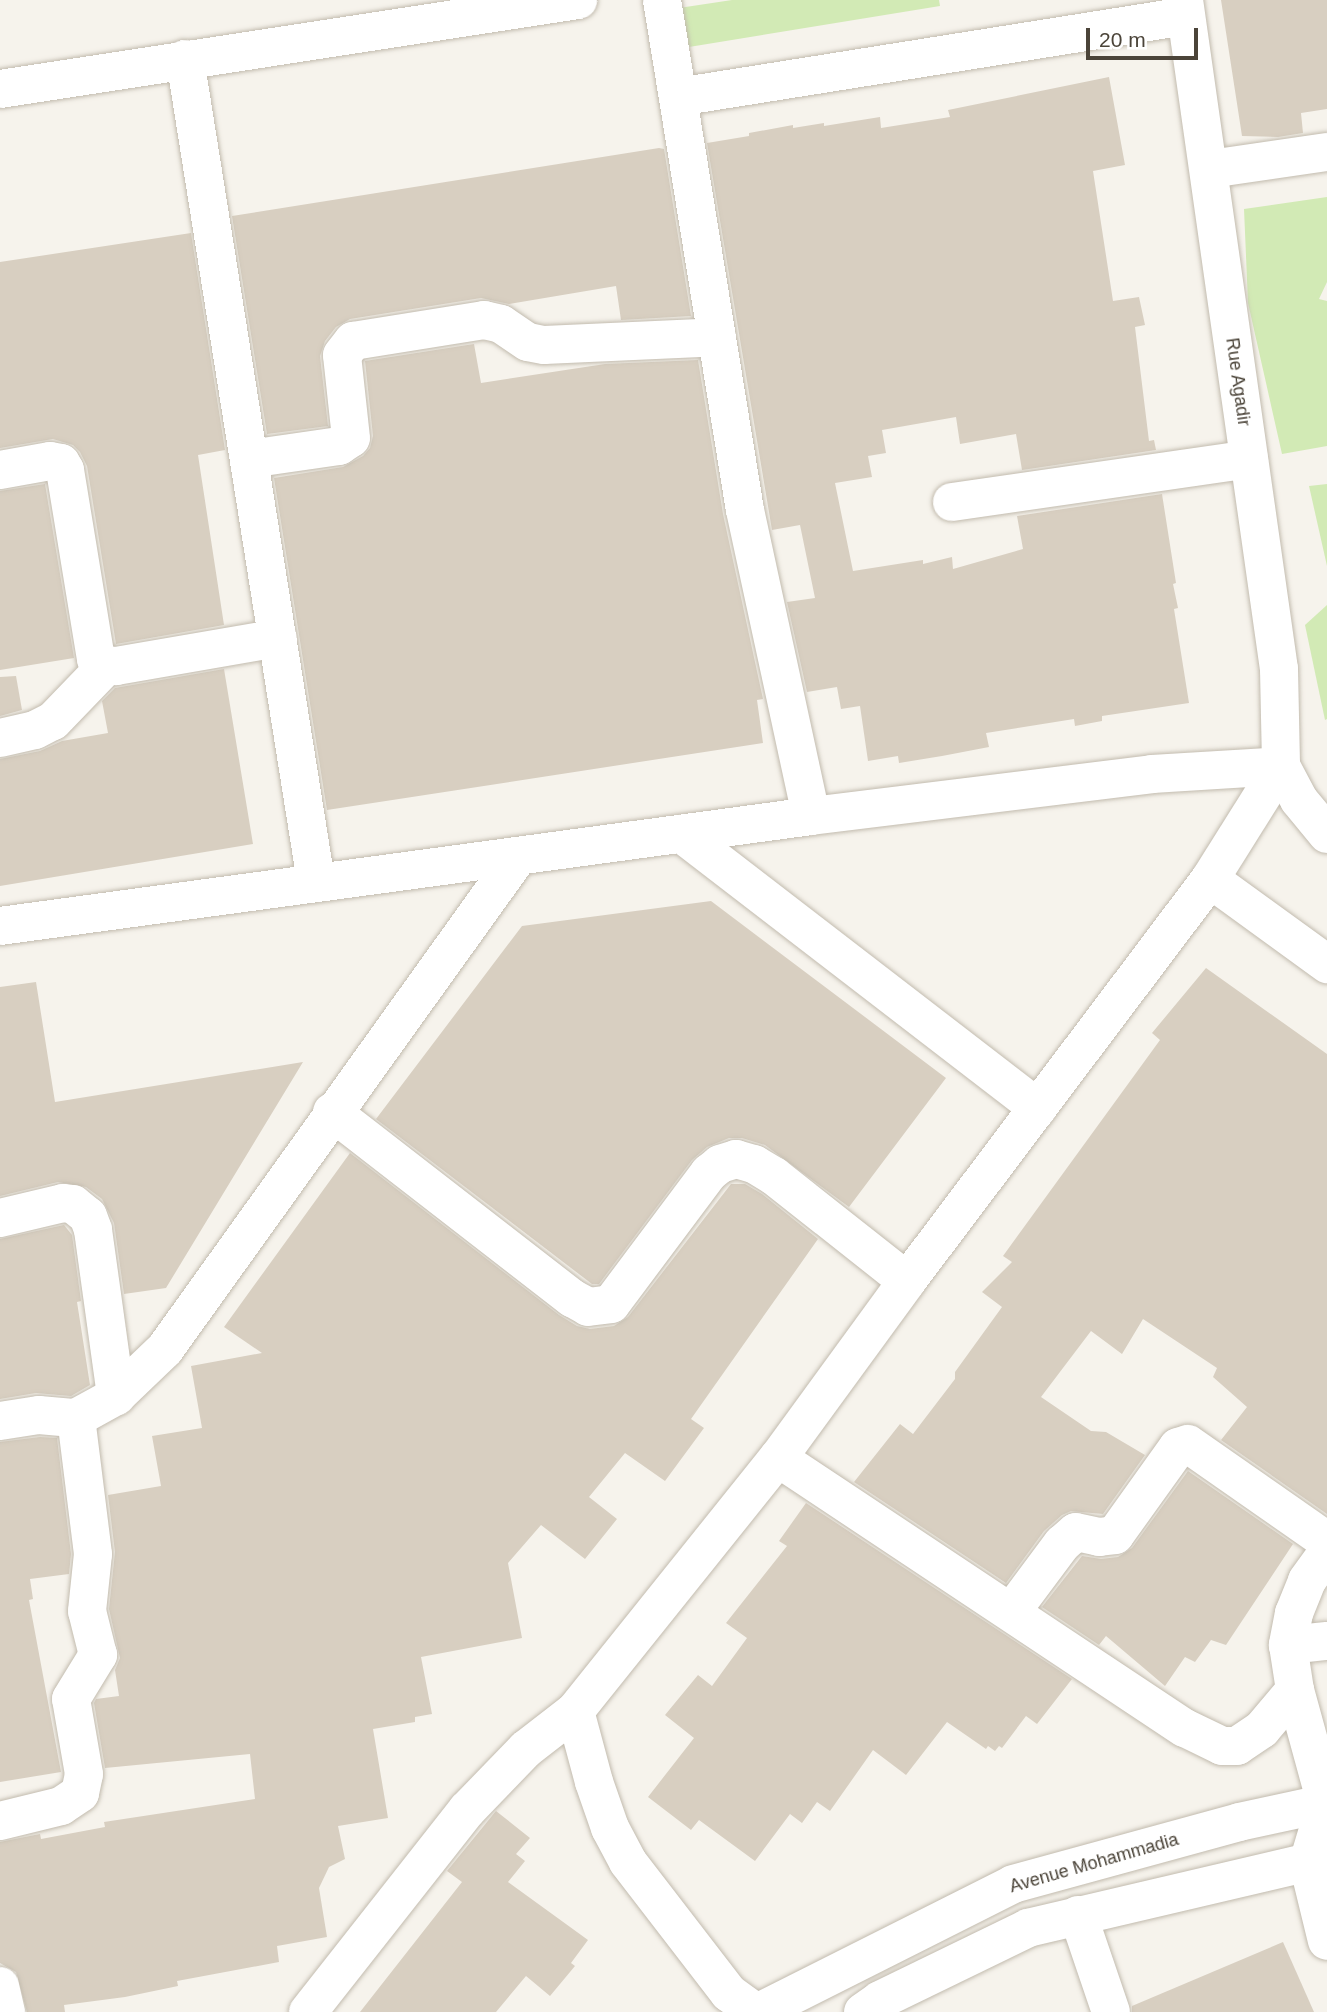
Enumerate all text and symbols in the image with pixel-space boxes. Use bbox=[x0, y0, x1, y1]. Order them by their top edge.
scale bar bbox=[1089, 14, 1201, 58]
text: 20 m bbox=[1099, 28, 1146, 51]
street label: Rue Agadir bbox=[1221, 336, 1255, 428]
street label: Avenue Mohammadia bbox=[1007, 1829, 1181, 1897]

